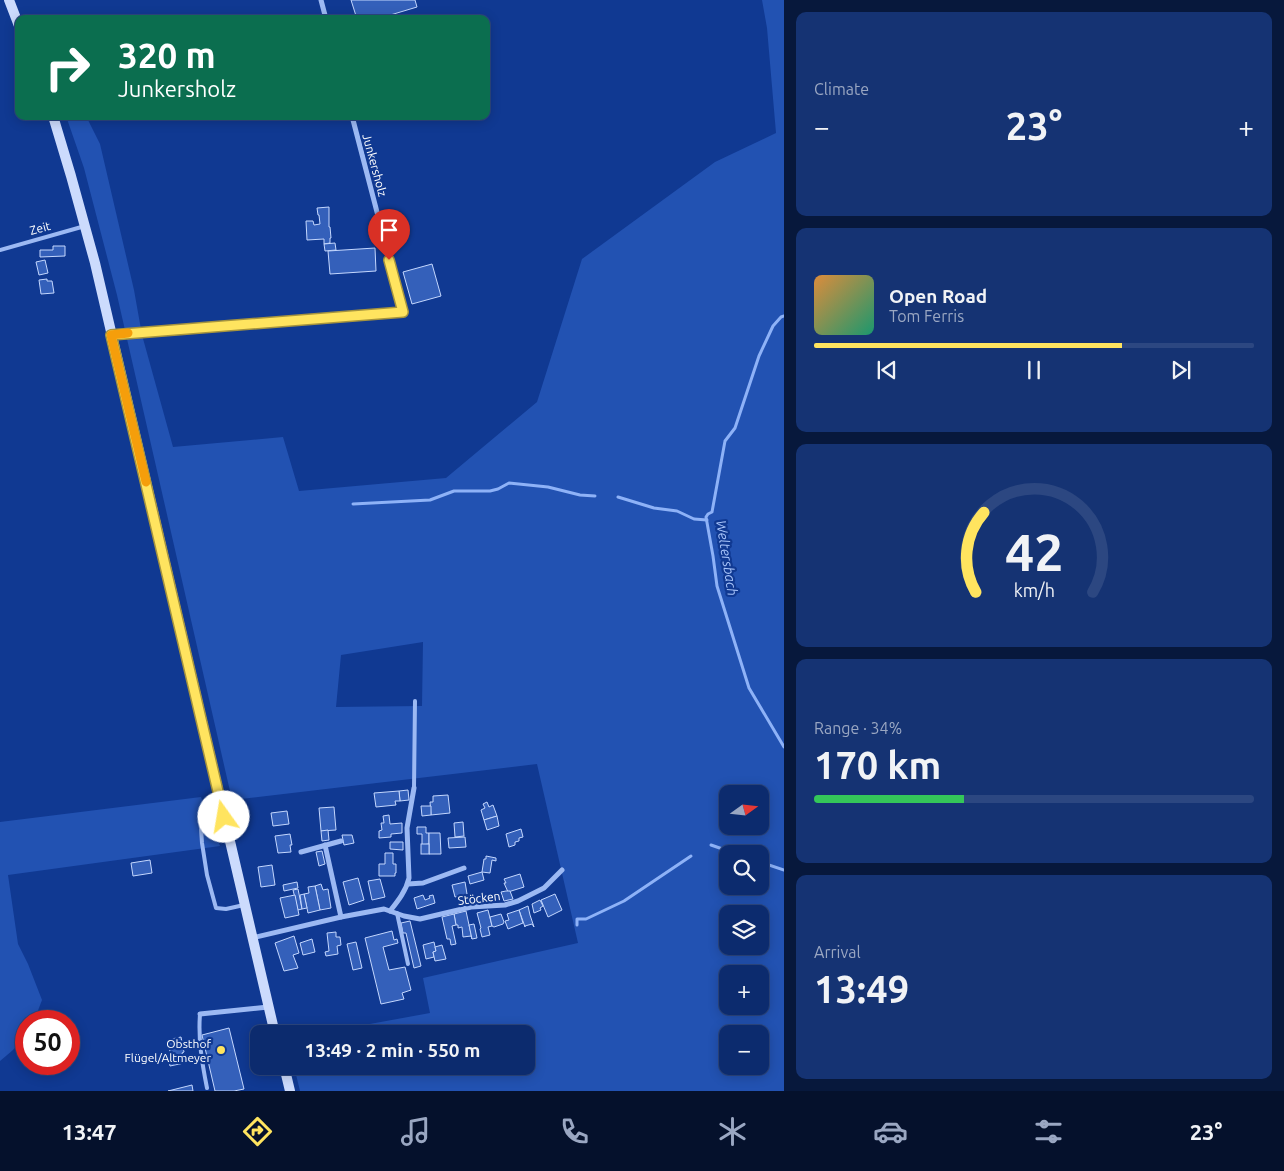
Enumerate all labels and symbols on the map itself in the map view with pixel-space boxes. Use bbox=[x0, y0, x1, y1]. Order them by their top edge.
street label: Junkersholz bbox=[360, 132, 390, 198]
pin bbox=[368, 209, 410, 260]
street label: Zeit bbox=[28, 219, 52, 237]
water label: Weltersbach bbox=[713, 519, 741, 597]
north arrow bbox=[719, 785, 769, 835]
position arrow bbox=[197, 790, 249, 842]
street label: Stöcken bbox=[457, 889, 501, 907]
speed limit sign: 50 bbox=[15, 1010, 80, 1075]
place label: Obsthof Flügel/Altmeyer bbox=[125, 1037, 211, 1064]
marker: Obsthof Flügel/Altmeyer bbox=[215, 1044, 227, 1056]

